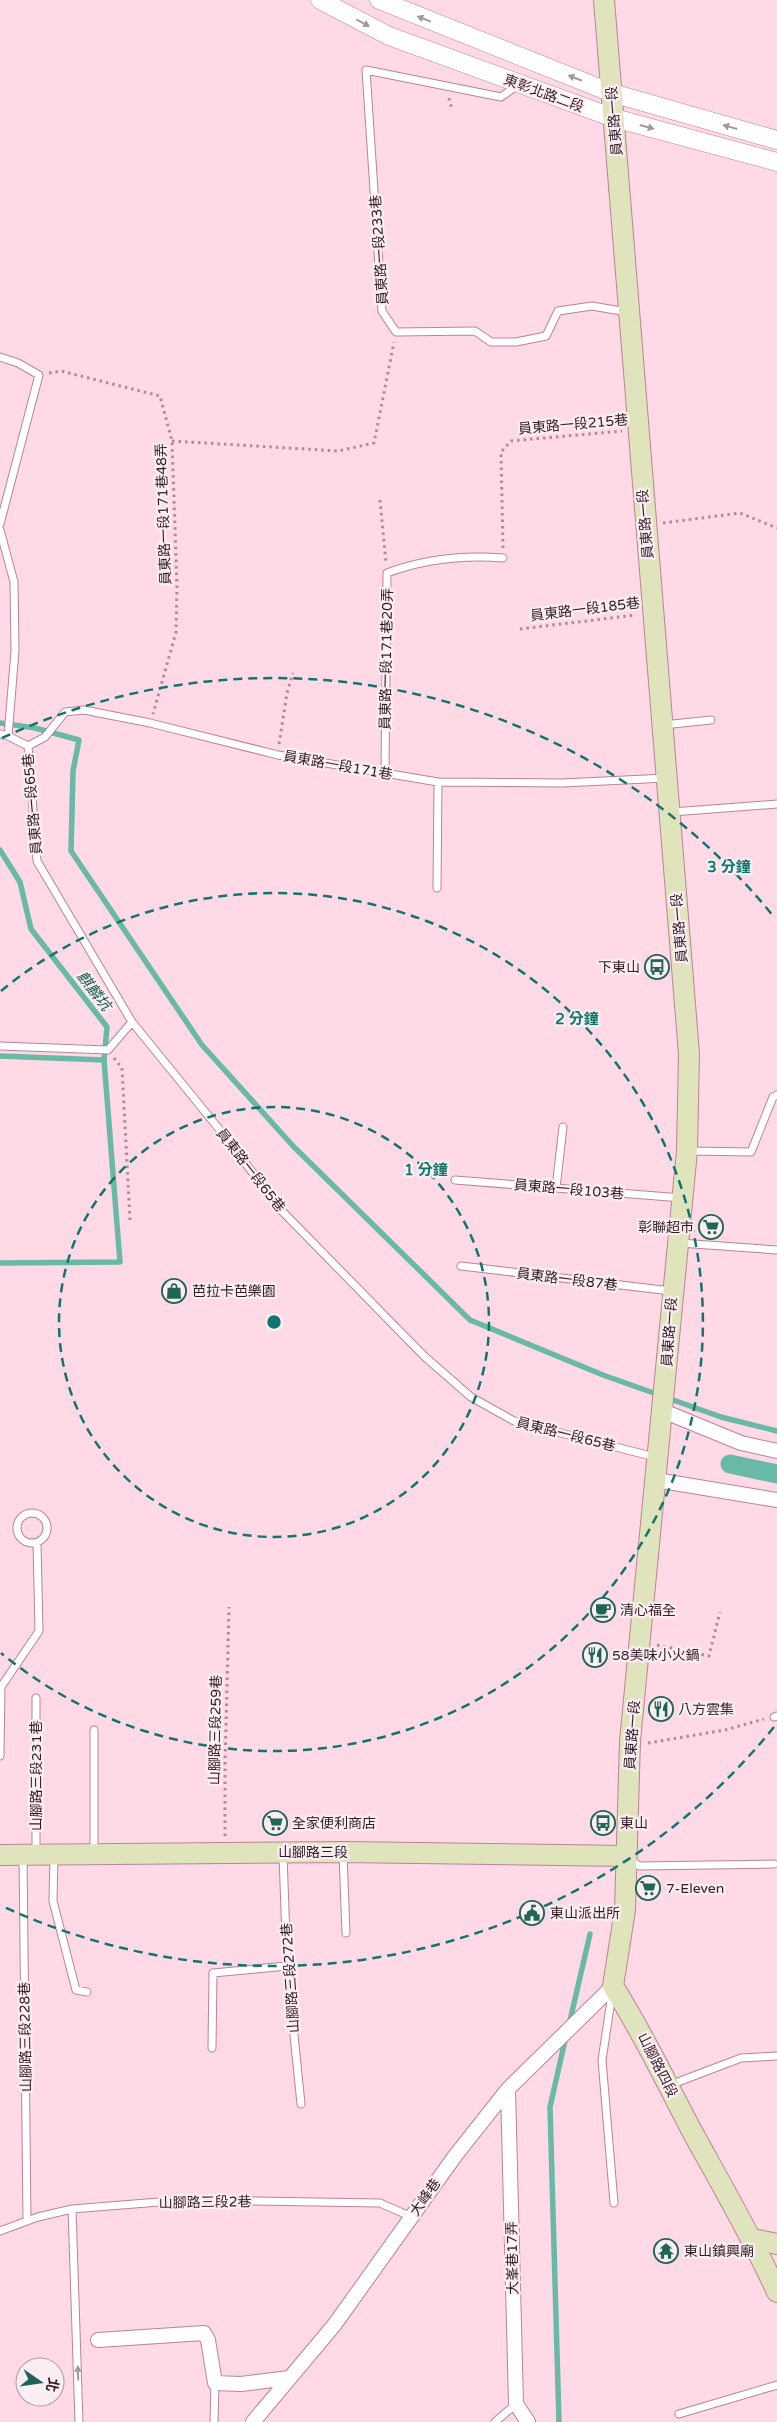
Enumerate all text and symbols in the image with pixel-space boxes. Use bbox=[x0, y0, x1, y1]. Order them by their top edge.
one-way arrow bbox=[417, 15, 431, 23]
one-way arrow bbox=[356, 19, 371, 27]
street label: 東彰北路二段 bbox=[501, 71, 586, 116]
one-way arrow bbox=[568, 74, 582, 82]
street label: 員東路一段 bbox=[603, 85, 626, 157]
one-way arrow bbox=[723, 122, 738, 130]
one-way arrow bbox=[639, 123, 655, 131]
street label: 員東路一段233巷 bbox=[367, 194, 392, 306]
street label: 員東路一段215巷 bbox=[517, 411, 629, 438]
street label: 員東路一段171巷48弄 bbox=[153, 443, 174, 585]
street label: 員東路一段 bbox=[634, 488, 657, 560]
street label: 員東路一段171巷20弄 bbox=[377, 588, 396, 730]
street label: 員東路一段185巷 bbox=[529, 594, 641, 625]
street label: 員東路一段171巷 bbox=[282, 748, 394, 783]
street label: 員東路一段65巷 bbox=[20, 753, 45, 855]
text: 3 分鐘 bbox=[707, 858, 751, 876]
street label: 員東路一段 bbox=[668, 892, 691, 964]
bus stop icon: 下東山 bbox=[644, 954, 670, 980]
place label: 下東山 bbox=[598, 959, 640, 976]
water label: 麒麟坑 bbox=[73, 968, 116, 1016]
text: 2 分鐘 bbox=[555, 1010, 599, 1028]
street label: 員東路一段65巷 bbox=[213, 1125, 289, 1216]
text: 1 分鐘 bbox=[404, 1161, 448, 1179]
street label: 員東路一段103巷 bbox=[513, 1176, 625, 1203]
supermarket icon: 彰聯超市 bbox=[698, 1214, 724, 1240]
place label: 彰聯超市 bbox=[638, 1219, 694, 1236]
street label: 員東路一段87巷 bbox=[515, 1265, 618, 1294]
shop icon: 芭拉卡芭樂園 bbox=[161, 1278, 187, 1304]
place label: 芭拉卡芭樂園 bbox=[192, 1283, 276, 1300]
street label: 員東路一段 bbox=[659, 1297, 680, 1368]
centre of rings bbox=[265, 1313, 283, 1331]
street label: 員東路一段65巷 bbox=[515, 1414, 617, 1455]
cafe icon: 清心福全 bbox=[590, 1597, 616, 1623]
place label: 清心福全 bbox=[620, 1602, 676, 1619]
restaurant icon: 58美味小火鍋 bbox=[582, 1642, 608, 1668]
place label: 58美味小火鍋 bbox=[612, 1647, 700, 1664]
street label: 山腳路三段259巷 bbox=[206, 1675, 225, 1785]
restaurant icon: 八方雲集 bbox=[648, 1696, 674, 1722]
street label: 員東路一段 bbox=[622, 1700, 643, 1771]
place label: 八方雲集 bbox=[678, 1701, 734, 1718]
street label: 山腳路三段231巷 bbox=[28, 1721, 45, 1831]
supermarket icon: 全家便利商店 bbox=[262, 1810, 288, 1836]
bus stop icon: 東山 bbox=[590, 1810, 616, 1836]
place label: 全家便利商店 bbox=[292, 1815, 376, 1832]
place label: 東山 bbox=[620, 1815, 648, 1832]
street label: 山腳路三段 bbox=[278, 1844, 348, 1861]
supermarket icon: 7-Eleven bbox=[635, 1875, 661, 1901]
place label: 7-Eleven bbox=[666, 1880, 724, 1897]
public building icon: 東山派出所 bbox=[519, 1900, 545, 1926]
place label: 東山派出所 bbox=[550, 1905, 620, 1922]
street label: 山腳路三段272巷 bbox=[278, 1922, 303, 2034]
street label: 山腳路三段228巷 bbox=[16, 1982, 35, 2092]
street label: 山腳路四段 bbox=[634, 2030, 681, 2100]
street label: 大峰巷 bbox=[406, 2175, 444, 2219]
street label: 山腳路三段2巷 bbox=[158, 2193, 252, 2212]
street label: 大峯巷17弄 bbox=[503, 2221, 522, 2295]
temple icon: 東山鎮興廟 bbox=[653, 2238, 679, 2264]
place label: 東山鎮興廟 bbox=[684, 2243, 754, 2260]
north arrow bbox=[15, 2357, 65, 2407]
one-way arrow bbox=[73, 2365, 81, 2381]
text: 北 bbox=[42, 2376, 62, 2394]

